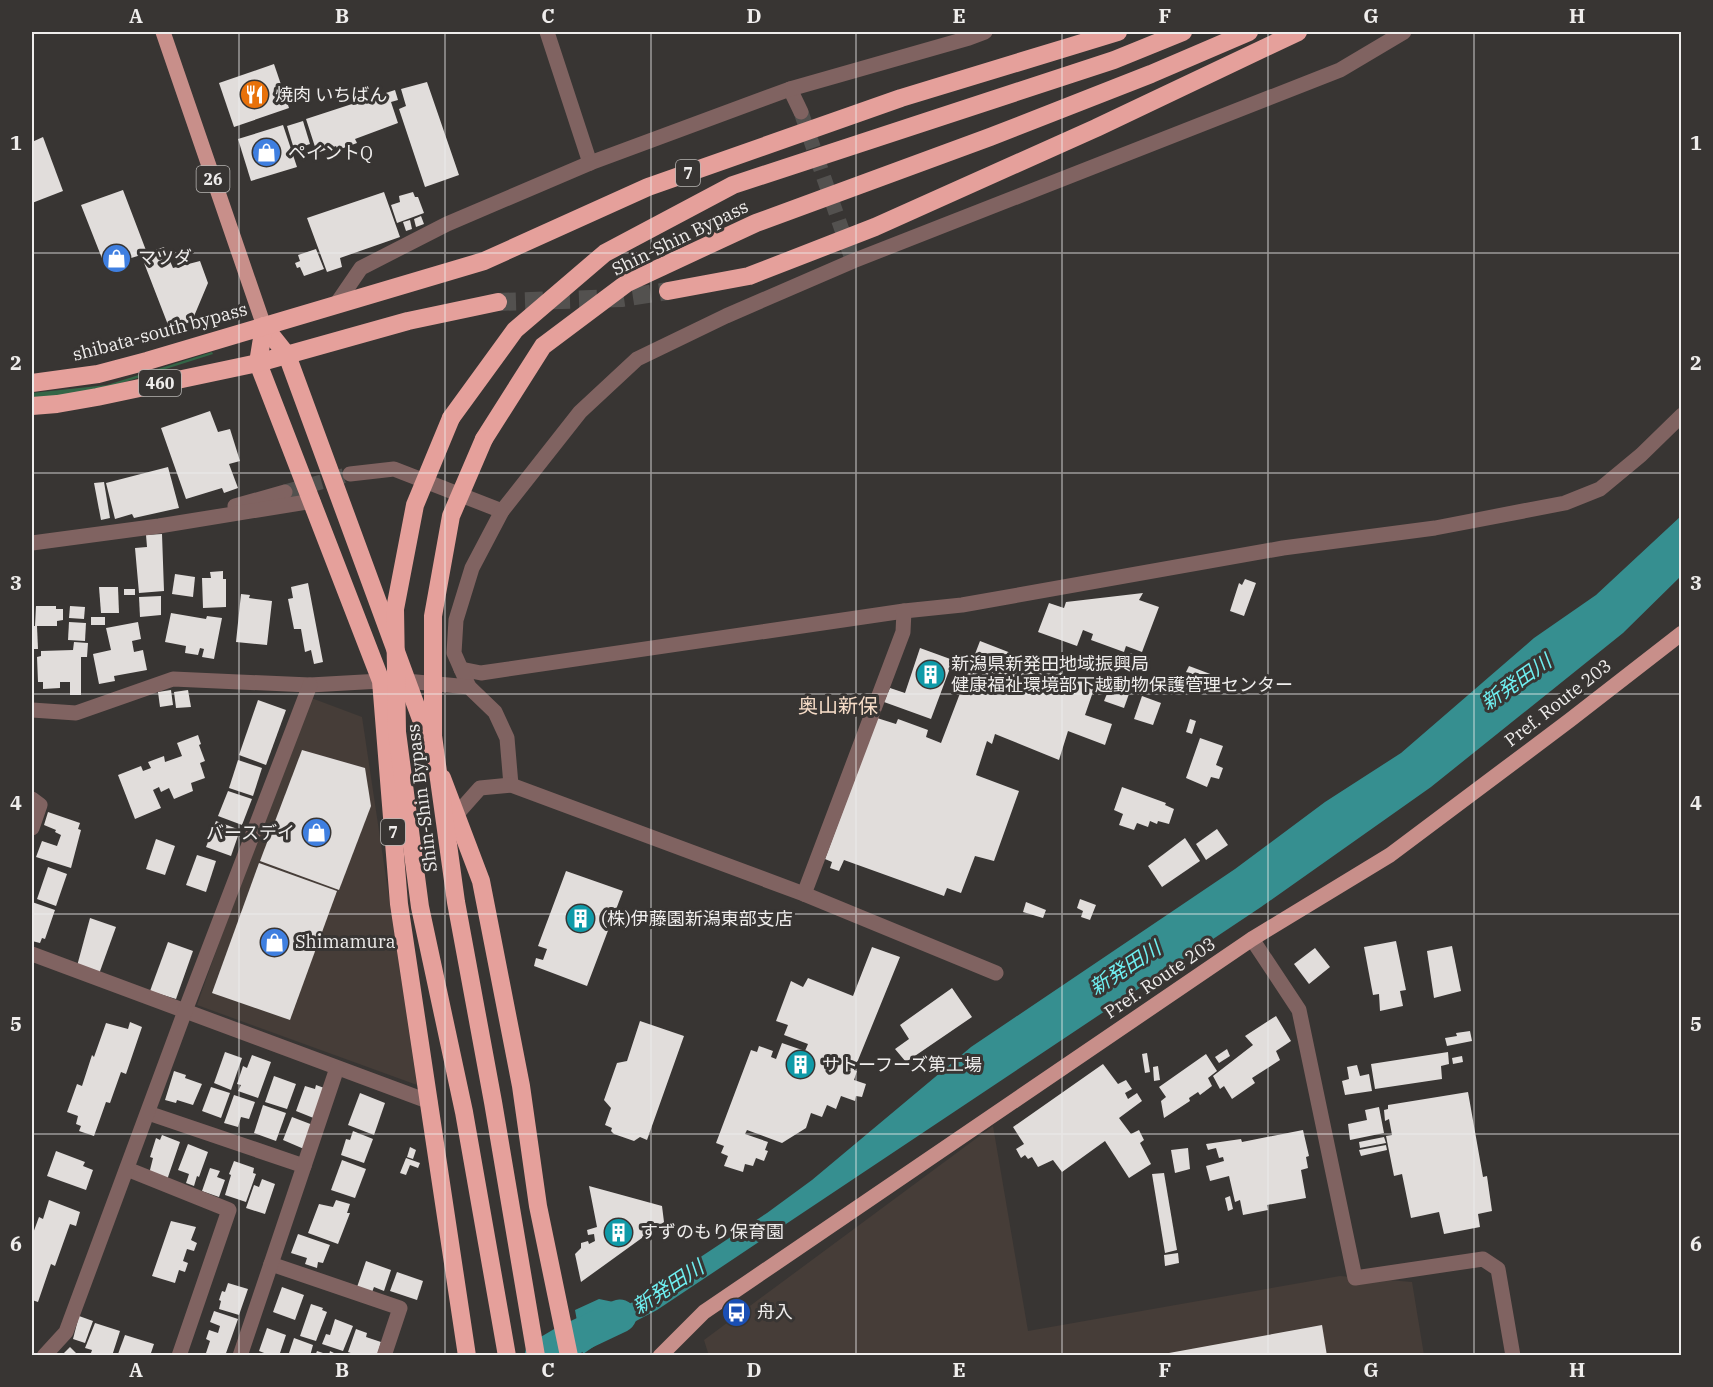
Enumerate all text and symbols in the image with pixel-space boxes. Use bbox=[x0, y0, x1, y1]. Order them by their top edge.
text: A bbox=[129, 2, 143, 29]
text: B bbox=[335, 2, 349, 29]
text: C bbox=[541, 2, 555, 29]
text: D bbox=[746, 2, 762, 29]
text: E bbox=[952, 2, 966, 29]
text: F bbox=[1159, 2, 1171, 29]
text: G bbox=[1363, 2, 1379, 29]
text: H bbox=[1569, 2, 1585, 29]
restaurant icon: 焼肉 いちばん bbox=[238, 79, 270, 111]
place label: 焼肉 いちばん bbox=[275, 83, 387, 106]
text: 1 bbox=[10, 129, 22, 156]
text: 1 bbox=[1690, 129, 1702, 156]
shop icon: ペイントQ bbox=[251, 137, 283, 169]
place label: ペイントQ bbox=[288, 141, 373, 164]
road number: 7 bbox=[676, 160, 700, 186]
road number: 26 bbox=[196, 166, 230, 192]
street label: Shin-Shin Bypass bbox=[608, 195, 752, 281]
shop icon: マツダ bbox=[101, 242, 133, 274]
place label: マツダ bbox=[138, 246, 192, 269]
street label: shibata-south bypass bbox=[70, 297, 250, 366]
text: 2 bbox=[10, 349, 22, 376]
text: 2 bbox=[1690, 349, 1702, 376]
road number: 460 bbox=[139, 370, 181, 396]
text: 3 bbox=[10, 569, 22, 596]
text: 3 bbox=[1690, 569, 1702, 596]
water label: 新発田川 bbox=[1475, 646, 1558, 716]
place label: 新潟県新発田地域振興局 健康福祉環境部下越動物保護管理センター bbox=[951, 652, 1293, 696]
street label: Pref. Route 203 bbox=[1500, 654, 1616, 752]
building icon: 新潟県新発田地域振興局 健康福祉環境部下越動物保護管理センター bbox=[914, 658, 946, 690]
district label: 奥山新保 bbox=[798, 692, 878, 719]
street label: Shin-Shin Bypass bbox=[401, 723, 442, 873]
text: 4 bbox=[10, 789, 22, 816]
text: 4 bbox=[1690, 789, 1702, 816]
shop icon: バースデイ bbox=[300, 817, 332, 849]
road number: 7 bbox=[381, 819, 405, 845]
place label: バースデイ bbox=[206, 821, 295, 844]
building icon: (株)伊藤園新潟東部支店 bbox=[564, 903, 596, 935]
place label: (株)伊藤園新潟東部支店 bbox=[601, 907, 793, 930]
shop icon: Shimamura bbox=[258, 926, 290, 958]
place label: Shimamura bbox=[295, 930, 396, 953]
street label: Pref. Route 203 bbox=[1100, 932, 1220, 1023]
water label: 新発田川 bbox=[1084, 933, 1167, 1001]
text: 5 bbox=[10, 1010, 22, 1037]
text: 5 bbox=[1690, 1010, 1702, 1037]
building icon: サトーフーズ第工場 bbox=[785, 1049, 817, 1081]
place label: サトーフーズ第工場 bbox=[822, 1053, 982, 1076]
building icon: すずのもり保育園 bbox=[603, 1216, 635, 1248]
place label: すずのもり保育園 bbox=[640, 1220, 784, 1243]
text: 6 bbox=[10, 1230, 22, 1257]
text: 6 bbox=[1690, 1230, 1702, 1257]
water label: 新発田川 bbox=[627, 1252, 710, 1320]
bus stop icon: 舟入 bbox=[720, 1296, 752, 1328]
place label: 舟入 bbox=[757, 1300, 793, 1323]
text: A bbox=[129, 1356, 143, 1383]
text: B bbox=[335, 1356, 349, 1383]
text: C bbox=[541, 1356, 555, 1383]
text: D bbox=[746, 1356, 762, 1383]
text: E bbox=[952, 1356, 966, 1383]
text: F bbox=[1159, 1356, 1171, 1383]
text: G bbox=[1363, 1356, 1379, 1383]
text: H bbox=[1569, 1356, 1585, 1383]

